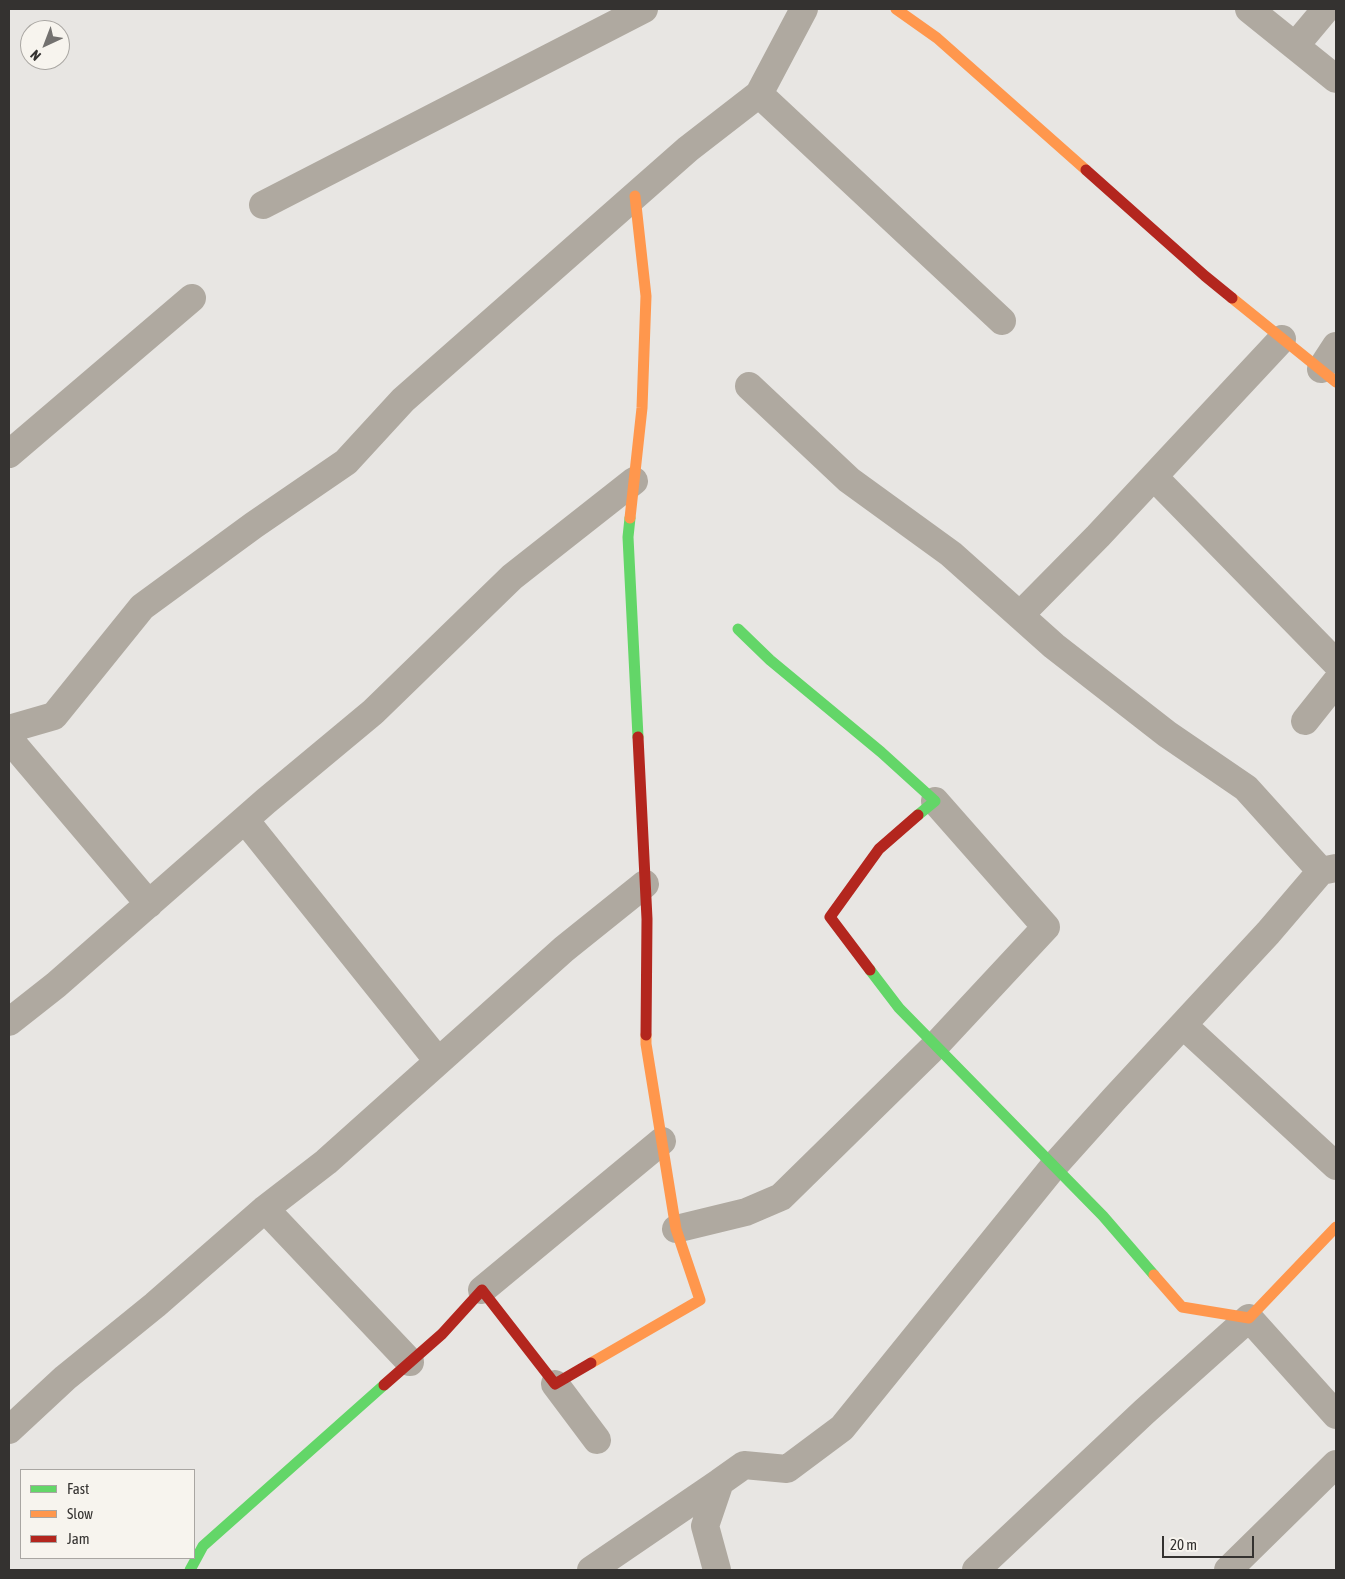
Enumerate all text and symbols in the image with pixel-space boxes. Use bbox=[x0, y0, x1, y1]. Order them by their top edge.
north arrow bbox=[20, 20, 70, 70]
text: N bbox=[27, 47, 44, 64]
legend bbox=[20, 1469, 195, 1559]
text: Fast bbox=[67, 1480, 89, 1497]
text: Slow bbox=[67, 1505, 93, 1522]
scale bar bbox=[1165, 1526, 1258, 1558]
text: Jam bbox=[67, 1530, 90, 1547]
text: 20 m bbox=[1170, 1536, 1197, 1553]

